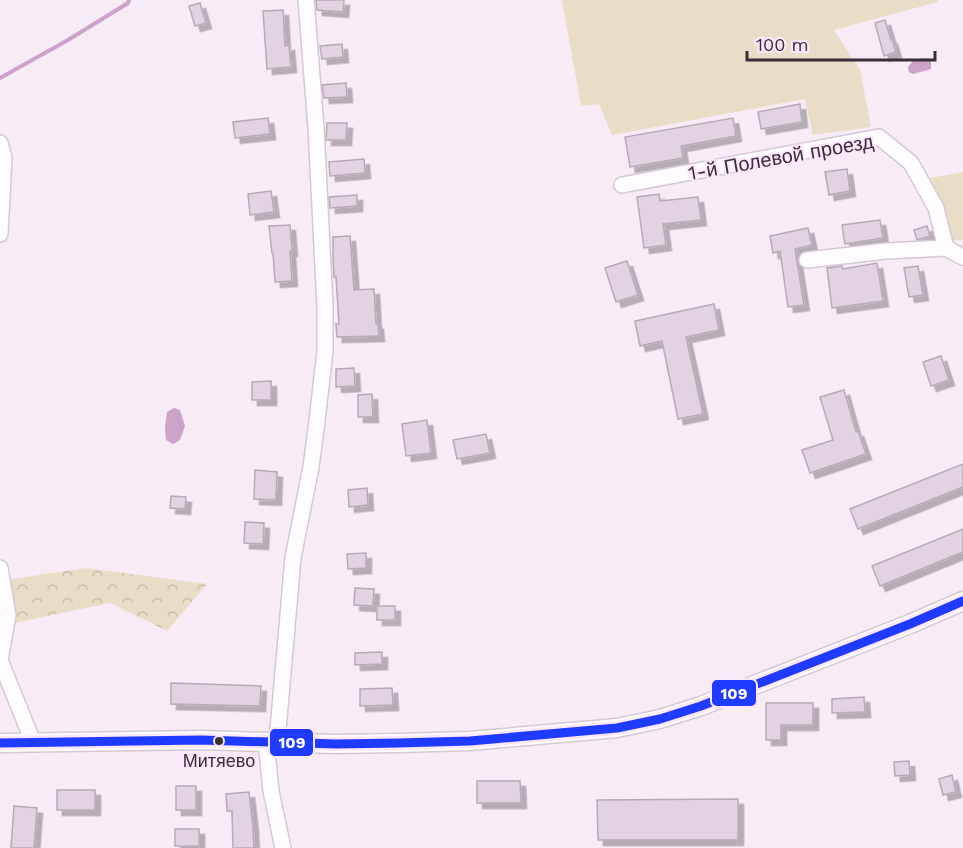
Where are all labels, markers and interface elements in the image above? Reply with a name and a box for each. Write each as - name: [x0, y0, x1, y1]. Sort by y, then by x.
- scale bar: [747, 24, 934, 62]
- text: 100 m: [756, 34, 809, 55]
- street label: 1-й Полевой проезд: [687, 129, 876, 185]
- line badge: 109: [711, 679, 757, 707]
- text: 109: [720, 684, 748, 703]
- line badge: 109: [269, 728, 314, 757]
- text: 109: [278, 733, 306, 752]
- marker: Митяево: [213, 735, 225, 747]
- place label: Митяево: [183, 750, 255, 771]

